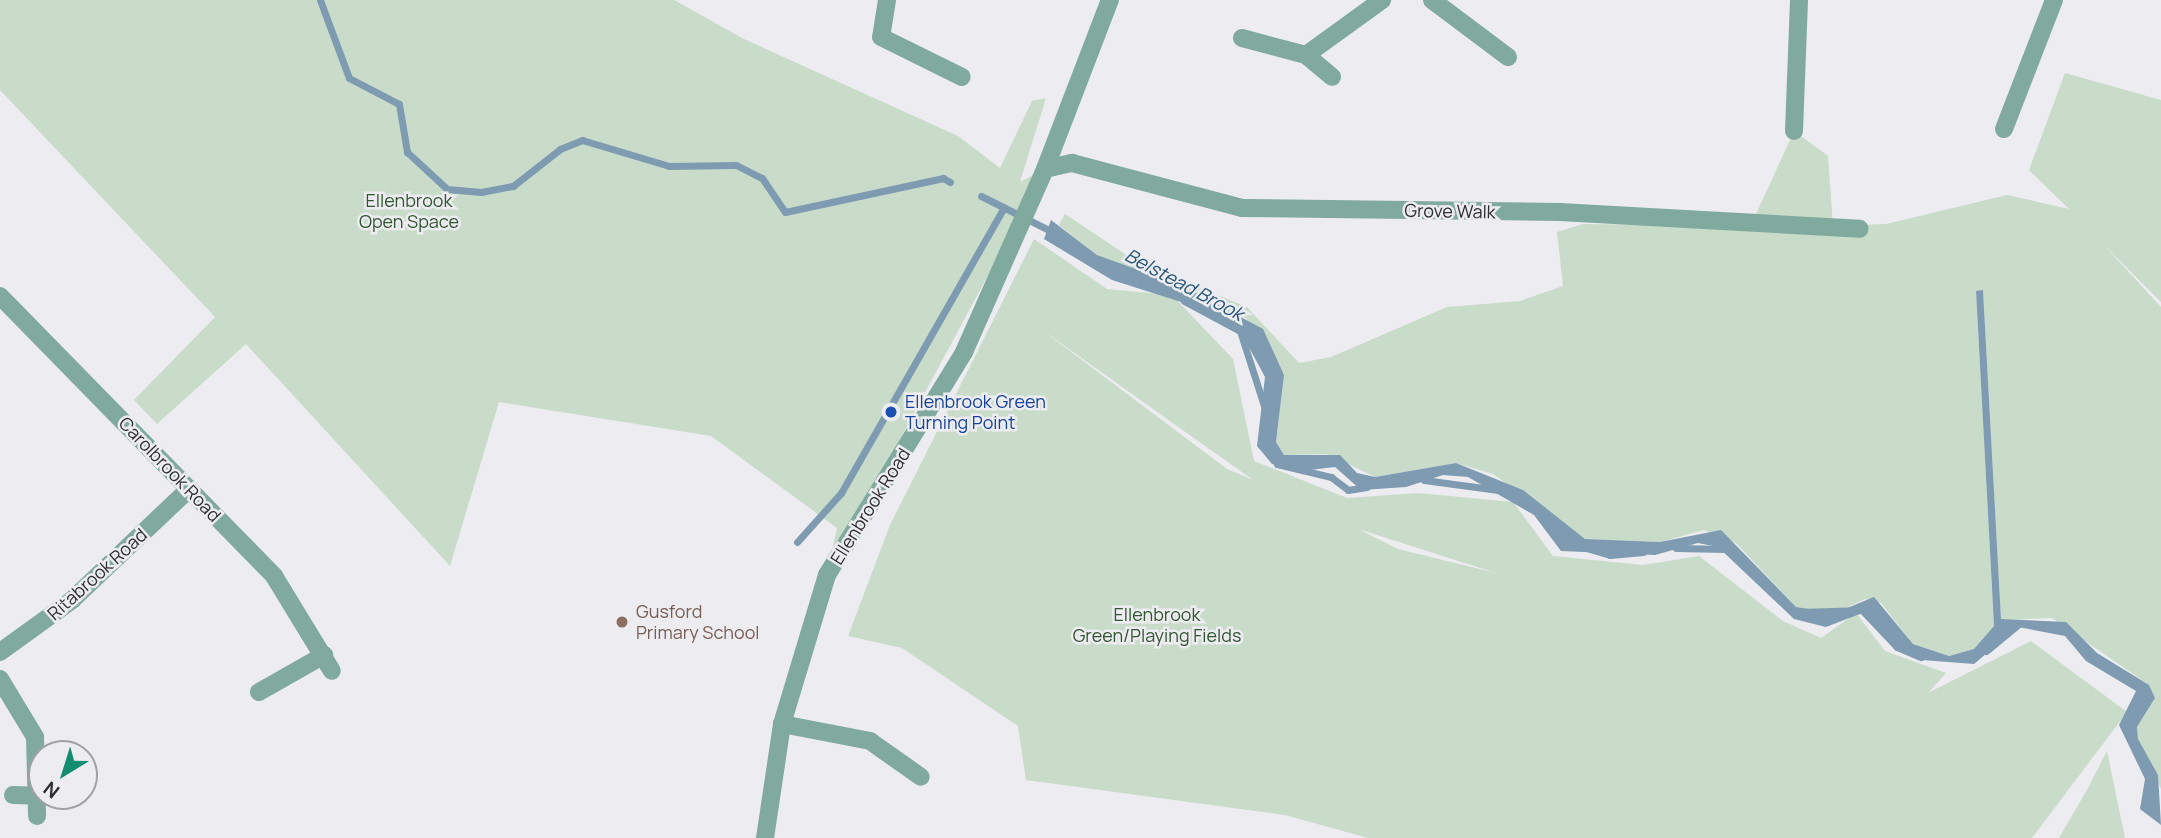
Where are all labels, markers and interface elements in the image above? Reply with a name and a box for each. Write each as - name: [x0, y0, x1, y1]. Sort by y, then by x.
- park label: Ellenbrook Open Space: [359, 190, 459, 232]
- street label: Grove Walk: [1404, 199, 1496, 223]
- water label: Belstead Brook: [1121, 244, 1247, 326]
- place label: Ellenbrook Green Turning Point: [905, 391, 1046, 434]
- marker: Ellenbrook Green Turning Point: [883, 404, 899, 420]
- street label: Carolbrook Road: [114, 412, 226, 526]
- street label: Ellenbrook Road: [826, 444, 914, 568]
- street label: Ritabrook Road: [43, 524, 151, 624]
- place label: Gusford Primary School: [636, 601, 760, 644]
- park label: Ellenbrook Green/Playing Fields: [1073, 604, 1241, 646]
- marker: Gusford Primary School: [614, 614, 630, 630]
- north arrow: [28, 740, 98, 810]
- text: N: [38, 776, 65, 804]

